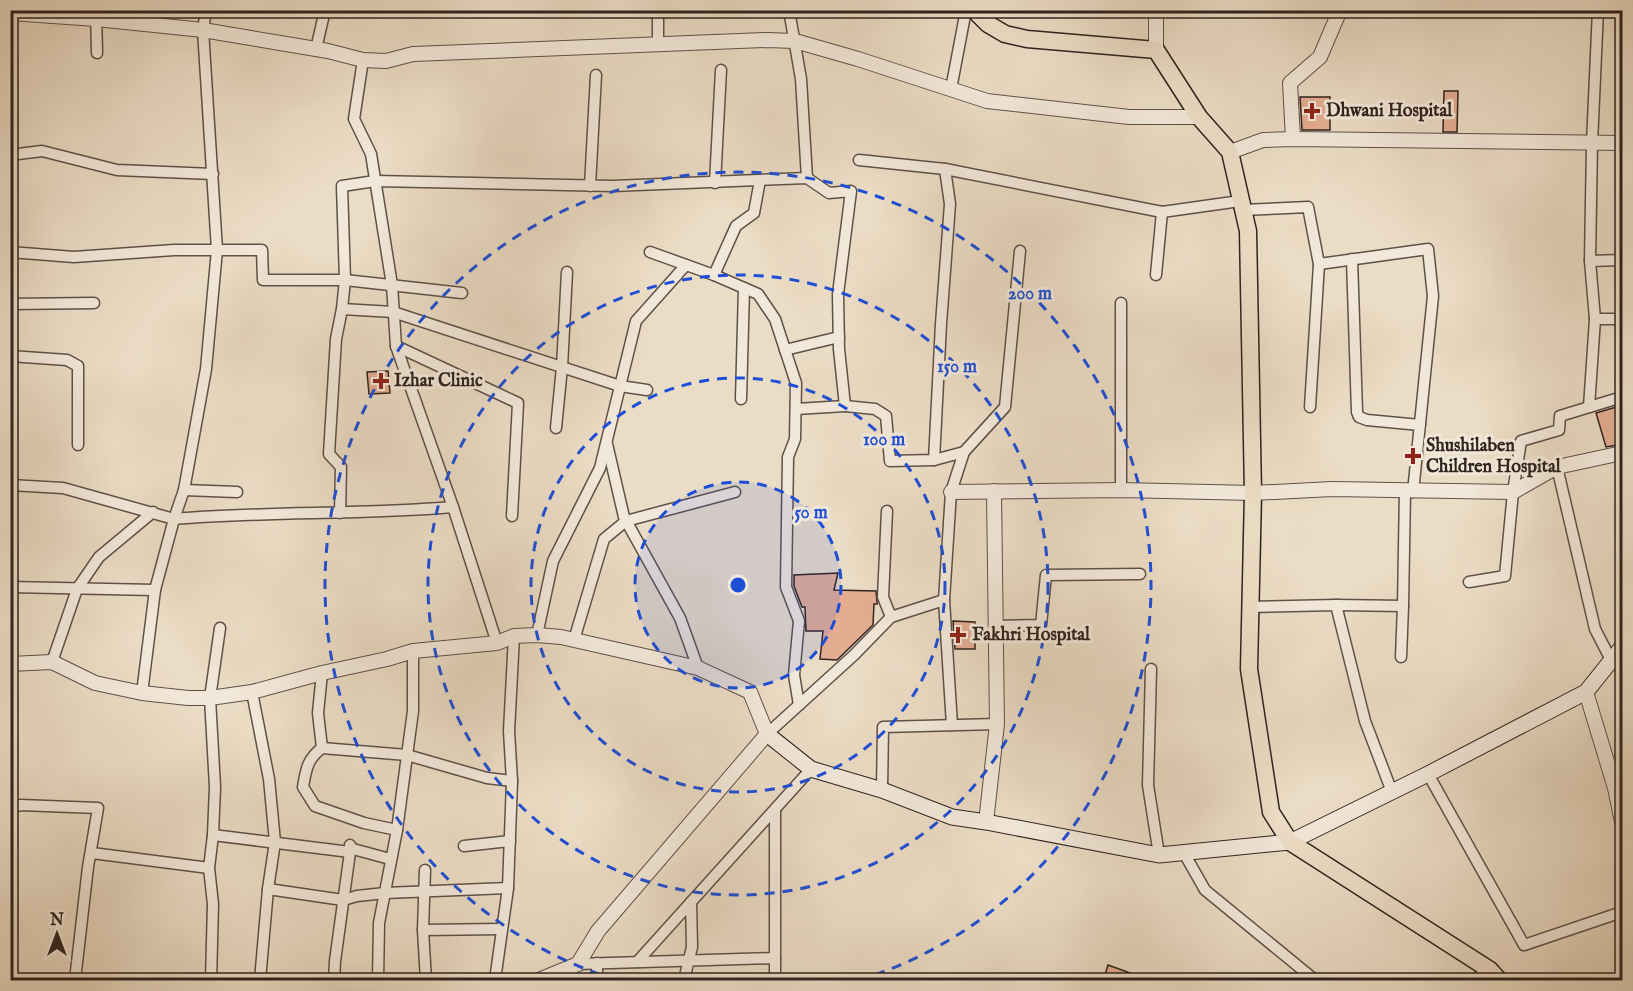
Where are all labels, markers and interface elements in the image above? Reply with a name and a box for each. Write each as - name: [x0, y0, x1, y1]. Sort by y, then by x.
- place label: Dhwani Hospital: [1326, 100, 1453, 123]
- marker: Dhwani Hospital: [1303, 102, 1321, 120]
- text: 200 m: [1008, 283, 1052, 306]
- text: 150 m: [937, 356, 977, 379]
- place label: Izhar Clinic: [394, 370, 483, 393]
- marker: Izhar Clinic: [372, 372, 390, 390]
- text: 100 m: [863, 429, 905, 452]
- place label: Shushilaben Children Hospital: [1426, 435, 1562, 479]
- marker: Shushilaben Children Hospital: [1404, 447, 1422, 465]
- text: 50 m: [794, 502, 828, 525]
- centre of rings: [728, 575, 748, 595]
- place label: Fakhri Hospital: [972, 624, 1091, 647]
- marker: Fakhri Hospital: [949, 626, 967, 644]
- north arrow: [27, 904, 87, 964]
- text: N: [49, 911, 64, 931]

